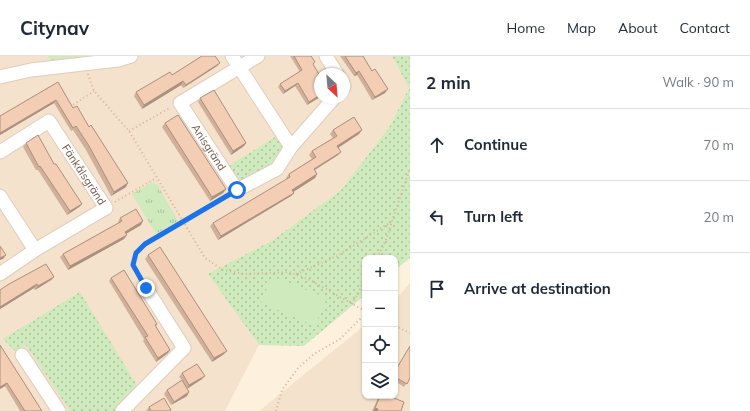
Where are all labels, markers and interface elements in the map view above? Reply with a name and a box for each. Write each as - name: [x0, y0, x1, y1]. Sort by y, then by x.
- text: Citynav: [20, 16, 89, 40]
- text: Home: [506, 19, 545, 37]
- text: Map: [567, 19, 596, 37]
- text: About: [618, 19, 658, 37]
- text: Contact: [680, 19, 730, 37]
- north arrow: [314, 68, 350, 104]
- text: 2 min: [426, 72, 471, 93]
- text: Walk · 90 m: [663, 74, 734, 90]
- street label: Anisgränd: [189, 121, 229, 173]
- icon: ahead: [426, 134, 448, 156]
- text: Continue: [464, 135, 527, 154]
- text: 70 m: [704, 137, 734, 153]
- street label: Fänkålsgränd: [59, 141, 109, 208]
- route start: [228, 181, 246, 199]
- icon: left: [426, 206, 448, 228]
- text: Turn left: [464, 207, 523, 226]
- text: 20 m: [704, 209, 734, 225]
- map controls: [362, 255, 398, 399]
- button: +: [362, 255, 398, 291]
- icon: arrive: [426, 278, 448, 300]
- route end: [137, 279, 155, 297]
- text: Arrive at destination: [464, 279, 611, 298]
- button: −: [362, 291, 398, 327]
- button: locate: [362, 327, 398, 363]
- button: layers: [362, 363, 398, 399]

